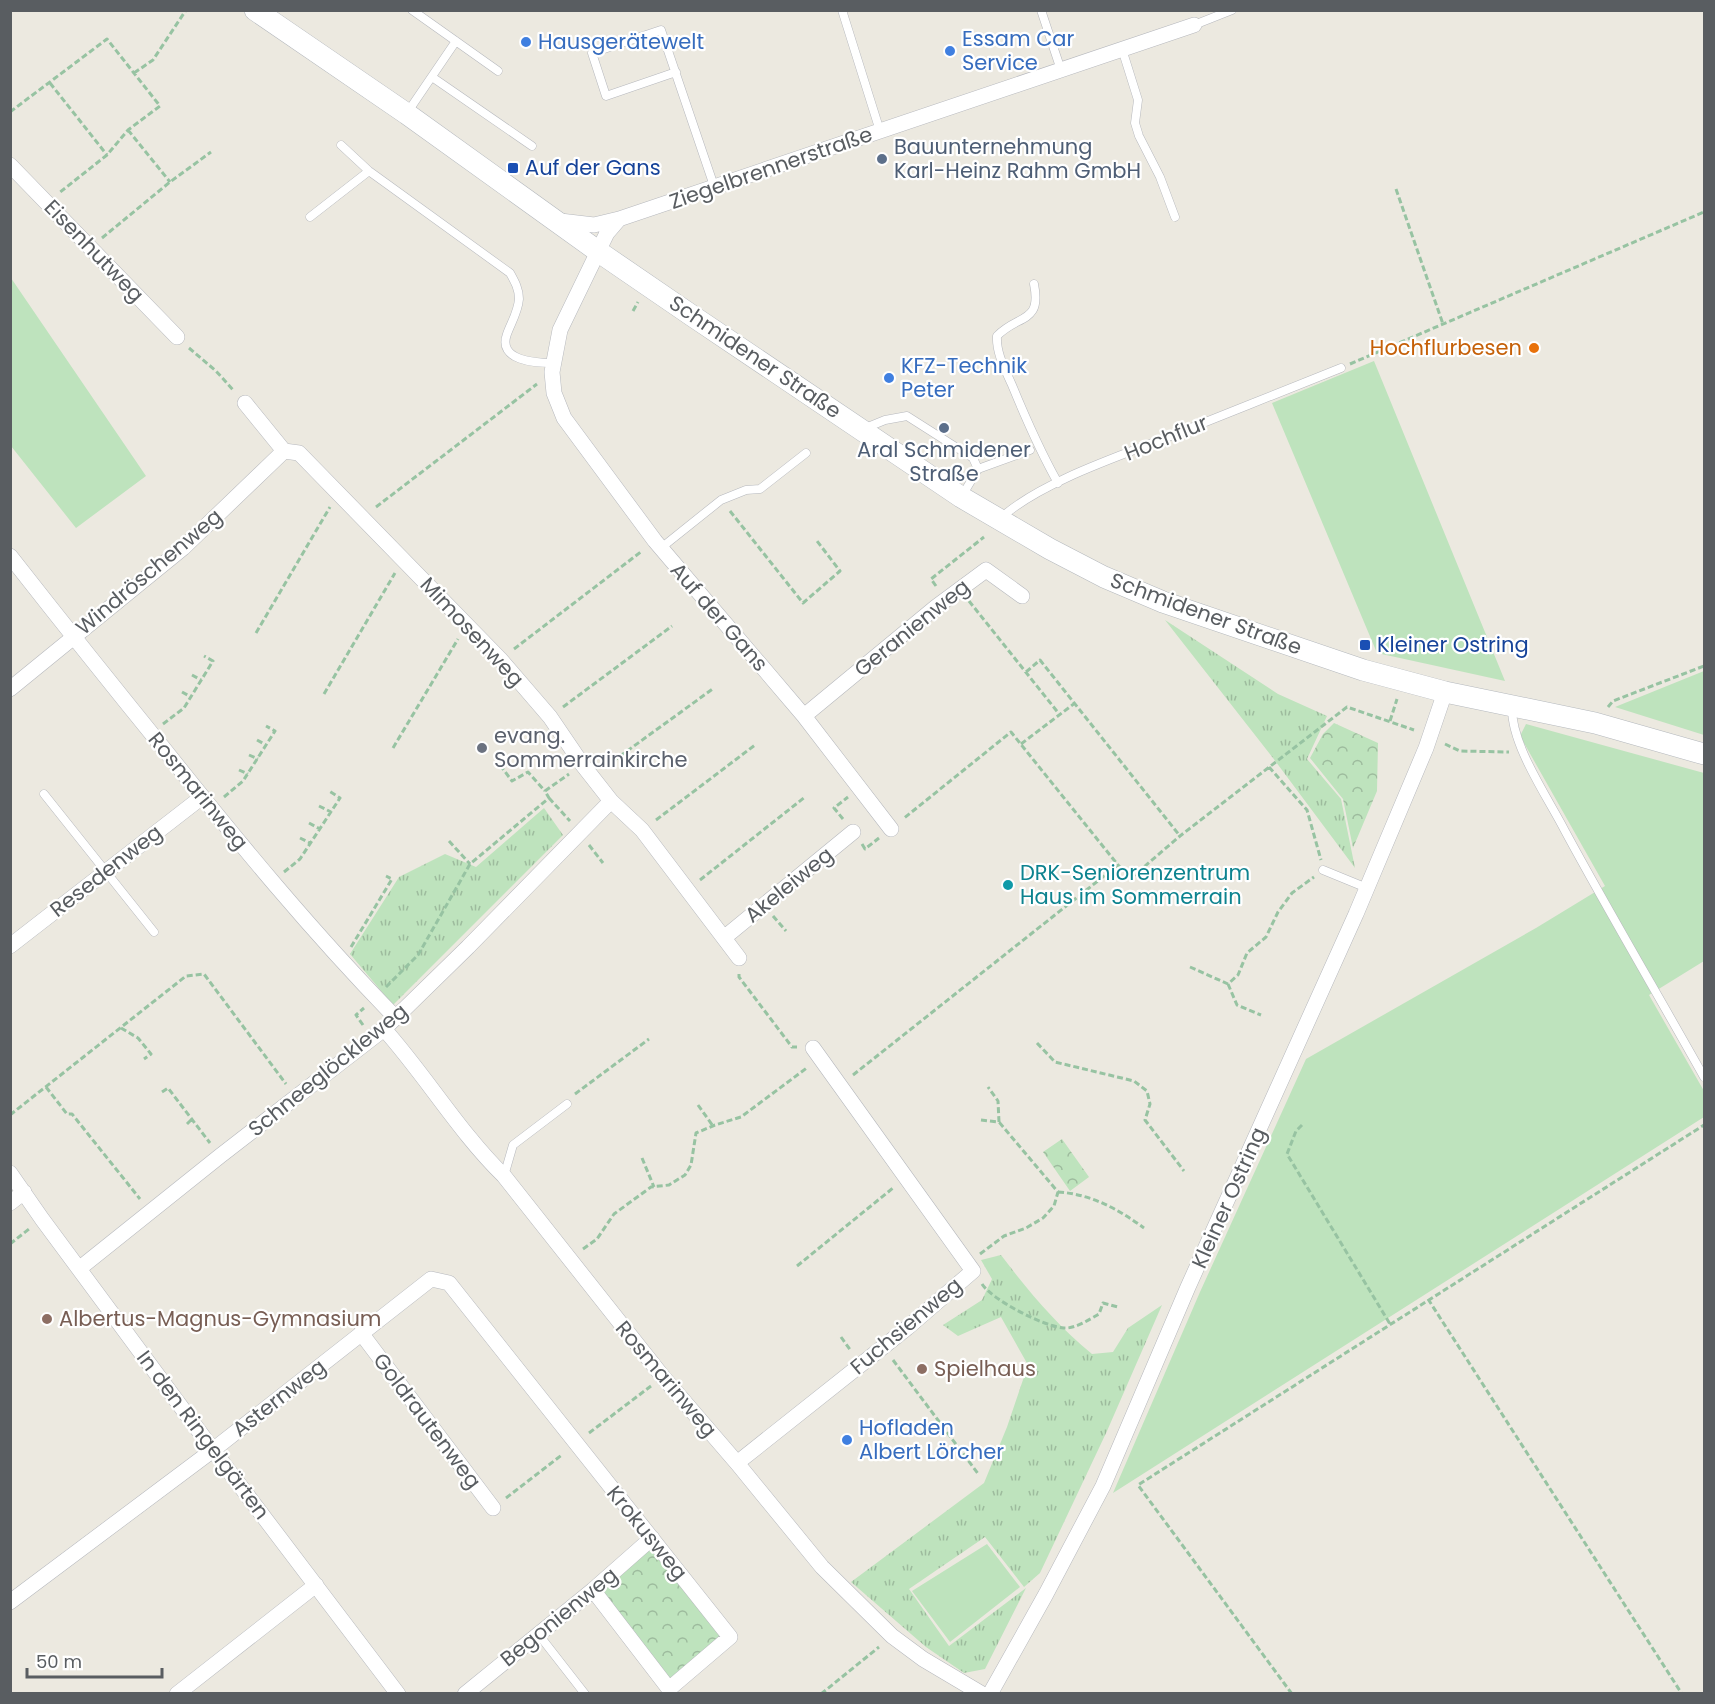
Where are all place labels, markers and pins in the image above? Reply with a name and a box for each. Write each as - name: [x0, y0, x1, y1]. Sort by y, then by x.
- place label: Essam Car Service: [962, 24, 1075, 77]
- place label: Hausgerätewelt: [538, 27, 704, 56]
- marker: Hausgerätewelt: [519, 35, 533, 49]
- marker: Essam Car Service: [943, 44, 957, 58]
- place label: Bauunternehmung Karl-Heinz Rahm GmbH: [894, 132, 1141, 185]
- marker: Bauunternehmung Karl-Heinz Rahm GmbH: [875, 152, 889, 166]
- place label: Auf der Gans: [525, 153, 661, 182]
- marker: Auf der Gans: [506, 161, 520, 175]
- place label: Hochflurbesen: [1370, 333, 1522, 362]
- marker: Hochflurbesen: [1527, 341, 1541, 355]
- place label: KFZ-Technik Peter: [901, 351, 1027, 404]
- marker: KFZ-Technik Peter: [882, 371, 896, 385]
- marker: Aral Schmidener Straße: [937, 421, 951, 435]
- place label: Aral Schmidener Straße: [857, 435, 1031, 488]
- place label: Kleiner Ostring: [1377, 630, 1529, 659]
- marker: Kleiner Ostring: [1358, 638, 1372, 652]
- place label: evang. Sommerrainkirche: [494, 721, 688, 774]
- marker: evang. Sommerrainkirche: [475, 741, 489, 755]
- place label: DRK-Seniorenzentrum Haus im Sommerrain: [1020, 858, 1250, 911]
- marker: DRK-Seniorenzentrum Haus im Sommerrain: [1001, 878, 1015, 892]
- place label: Albertus-Magnus-Gymnasium: [59, 1304, 382, 1333]
- marker: Albertus-Magnus-Gymnasium: [40, 1312, 54, 1326]
- place label: Spielhaus: [934, 1354, 1036, 1383]
- marker: Spielhaus: [915, 1362, 929, 1376]
- place label: Hofladen Albert Lörcher: [859, 1413, 1004, 1466]
- marker: Hofladen Albert Lörcher: [840, 1433, 854, 1447]

